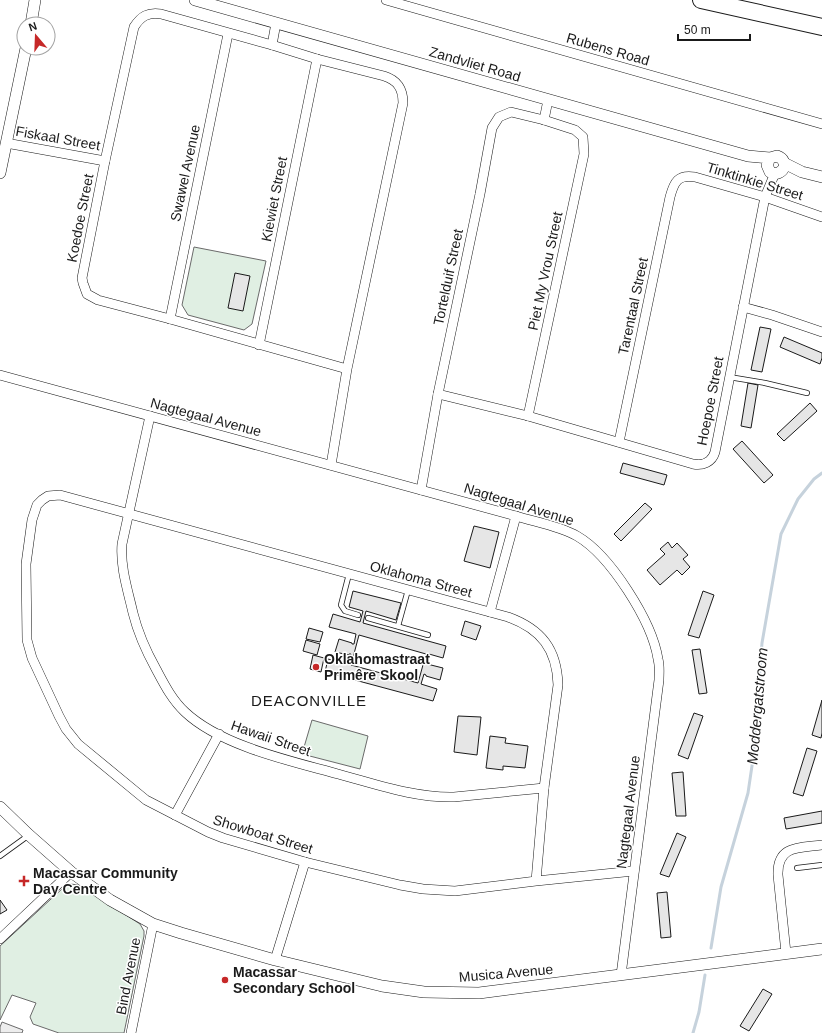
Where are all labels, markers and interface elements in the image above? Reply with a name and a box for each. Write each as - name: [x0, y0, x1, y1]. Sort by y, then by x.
- north arrow: [16, 16, 56, 56]
- scale bar: [678, 16, 750, 42]
- text: N: [27, 20, 39, 34]
- text: 50 m: [684, 23, 711, 37]
- street label: Rubens Road: [565, 30, 651, 68]
- street label: Zandvliet Road: [428, 43, 522, 85]
- street label: Fiskaal Street: [14, 123, 102, 153]
- street label: Swawel Avenue: [167, 123, 203, 223]
- street label: Kiewiet Street: [258, 155, 290, 243]
- street label: Tinktinkie Street: [705, 159, 805, 203]
- street label: Koedoe Street: [64, 172, 96, 263]
- street label: Piet My Vrou Street: [525, 210, 565, 332]
- street label: Tortelduif Street: [430, 227, 466, 327]
- street label: Tarentaal Street: [615, 256, 651, 356]
- street label: Hoepoe Street: [694, 355, 726, 447]
- street label: Nagtegaal Avenue: [149, 394, 263, 440]
- street label: Nagtegaal Avenue: [462, 480, 576, 528]
- street label: Oklahoma Street: [368, 558, 474, 600]
- water label: Moddergatstroom: [743, 647, 771, 765]
- place label: Oklahomastraat Primêre Skool: [324, 651, 430, 683]
- marker: Oklahomastraat Primêre Skool: [311, 662, 321, 672]
- district label: DEACONVILLE: [251, 692, 367, 709]
- street label: Hawaii Street: [229, 717, 313, 759]
- street label: Nagtegaal Avenue: [613, 754, 643, 870]
- street label: Showboat Street: [211, 811, 315, 857]
- place label: Macassar Community Day Centre: [33, 865, 178, 897]
- marker: Macassar Community Day Centre: [18, 875, 30, 887]
- street label: Bind Avenue: [113, 936, 143, 1016]
- street label: Musica Avenue: [458, 961, 554, 985]
- place label: Macassar Secondary School: [233, 964, 355, 996]
- marker: Macassar Secondary School: [220, 975, 230, 985]

